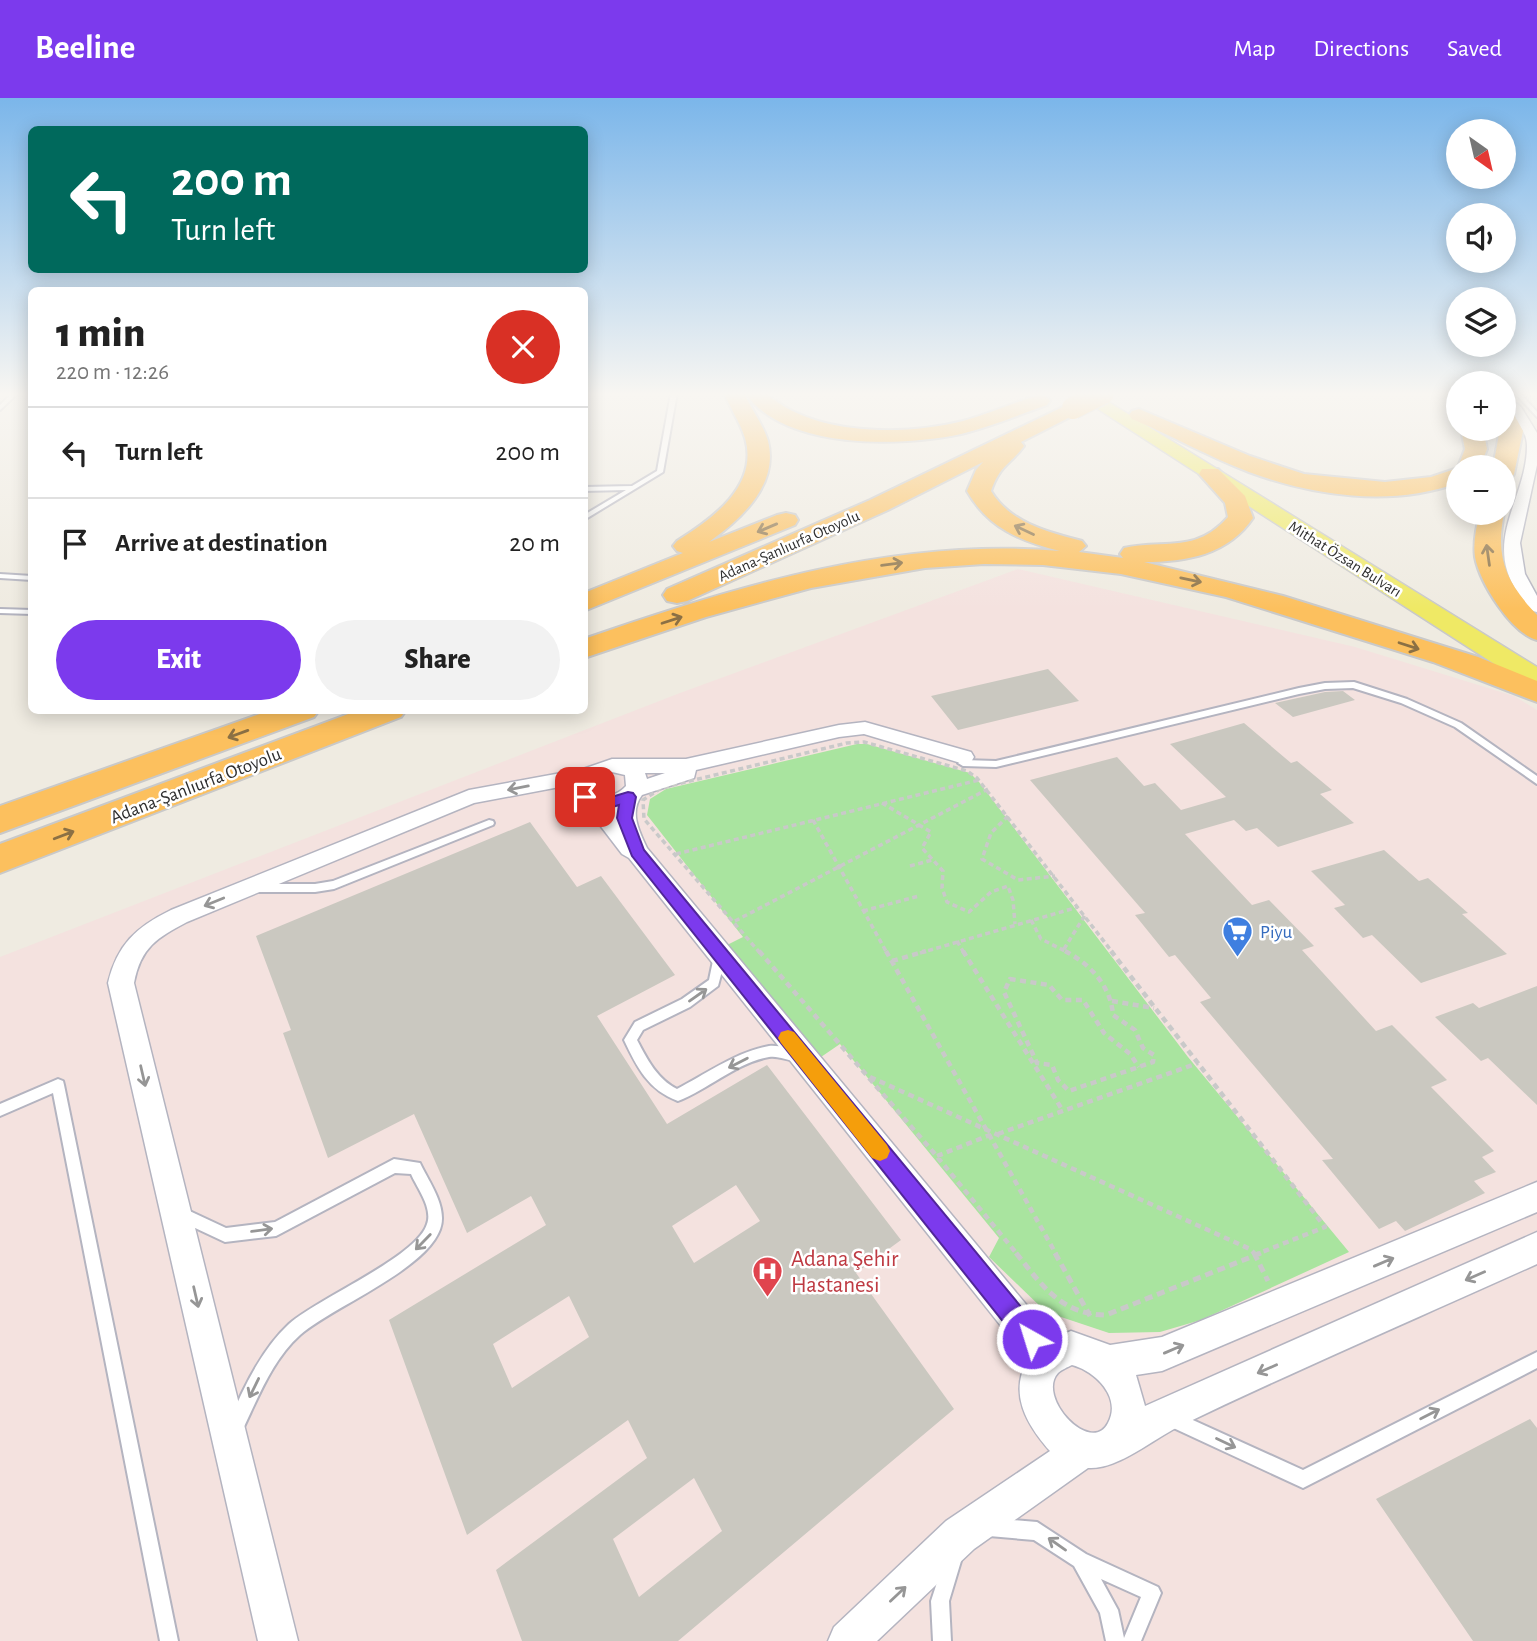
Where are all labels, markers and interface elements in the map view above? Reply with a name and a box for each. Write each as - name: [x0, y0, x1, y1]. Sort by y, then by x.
- text: Beeline: [35, 32, 135, 65]
- text: Map: [1233, 37, 1275, 61]
- text: Directions: [1313, 37, 1409, 61]
- text: Saved: [1447, 37, 1502, 61]
- north arrow: [1446, 119, 1516, 189]
- map controls: [1446, 119, 1516, 525]
- icon: left: [56, 154, 147, 245]
- text: 200 m: [171, 156, 292, 205]
- button: sound: [1446, 203, 1516, 273]
- text: Turn left: [171, 214, 275, 246]
- button: layers: [1446, 287, 1516, 357]
- button: close: [486, 310, 560, 384]
- text: 1 min: [56, 312, 145, 354]
- text: 220 m · 12:26: [56, 361, 169, 384]
- button: +: [1446, 371, 1516, 441]
- icon: left: [56, 434, 94, 472]
- text: Turn left: [115, 439, 203, 465]
- text: 200 m: [496, 439, 560, 465]
- button: −: [1446, 455, 1516, 525]
- street label: Adana-Şanlıurfa Otoyolu: [716, 508, 862, 585]
- street label: Mithat Özsan Bulvarı: [1286, 516, 1405, 600]
- one-way arrow: [757, 522, 779, 535]
- one-way arrow: [1014, 523, 1035, 536]
- icon: arrive: [56, 525, 94, 563]
- text: Arrive at destination: [115, 530, 328, 556]
- text: 20 m: [509, 530, 560, 556]
- one-way arrow: [1482, 544, 1495, 567]
- one-way arrow: [881, 557, 903, 570]
- one-way arrow: [1179, 574, 1202, 587]
- one-way arrow: [661, 613, 683, 625]
- button: Exit: [56, 620, 301, 700]
- button: Share: [315, 620, 560, 700]
- one-way arrow: [1398, 640, 1420, 653]
- one-way arrow: [228, 729, 250, 741]
- street label: Adana-Şanlıurfa Otoyolu: [108, 745, 284, 827]
- pin: [555, 767, 615, 827]
- icon: arrive: [566, 778, 604, 816]
- one-way arrow: [507, 782, 530, 795]
- one-way arrow: [52, 828, 74, 840]
- one-way arrow: [203, 896, 225, 909]
- supermarket icon: Piyu: [1220, 915, 1254, 959]
- place label: Piyu: [1260, 923, 1293, 942]
- one-way arrow: [688, 988, 707, 1002]
- one-way arrow: [728, 1056, 749, 1070]
- one-way arrow: [137, 1064, 150, 1087]
- one-way arrow: [250, 1224, 273, 1237]
- one-way arrow: [414, 1233, 431, 1250]
- place label: Adana Şehir Hastanesi: [791, 1248, 899, 1297]
- hospital icon: Adana Şehir Hastanesi: [751, 1255, 785, 1299]
- one-way arrow: [1372, 1255, 1394, 1268]
- one-way arrow: [1465, 1270, 1486, 1283]
- one-way arrow: [190, 1285, 203, 1308]
- position arrow: [995, 1302, 1069, 1376]
- one-way arrow: [1162, 1342, 1184, 1355]
- one-way arrow: [1257, 1363, 1278, 1376]
- one-way arrow: [247, 1377, 260, 1398]
- one-way arrow: [1419, 1407, 1440, 1421]
- one-way arrow: [1215, 1437, 1236, 1451]
- one-way arrow: [1048, 1537, 1067, 1551]
- one-way arrow: [889, 1586, 906, 1603]

